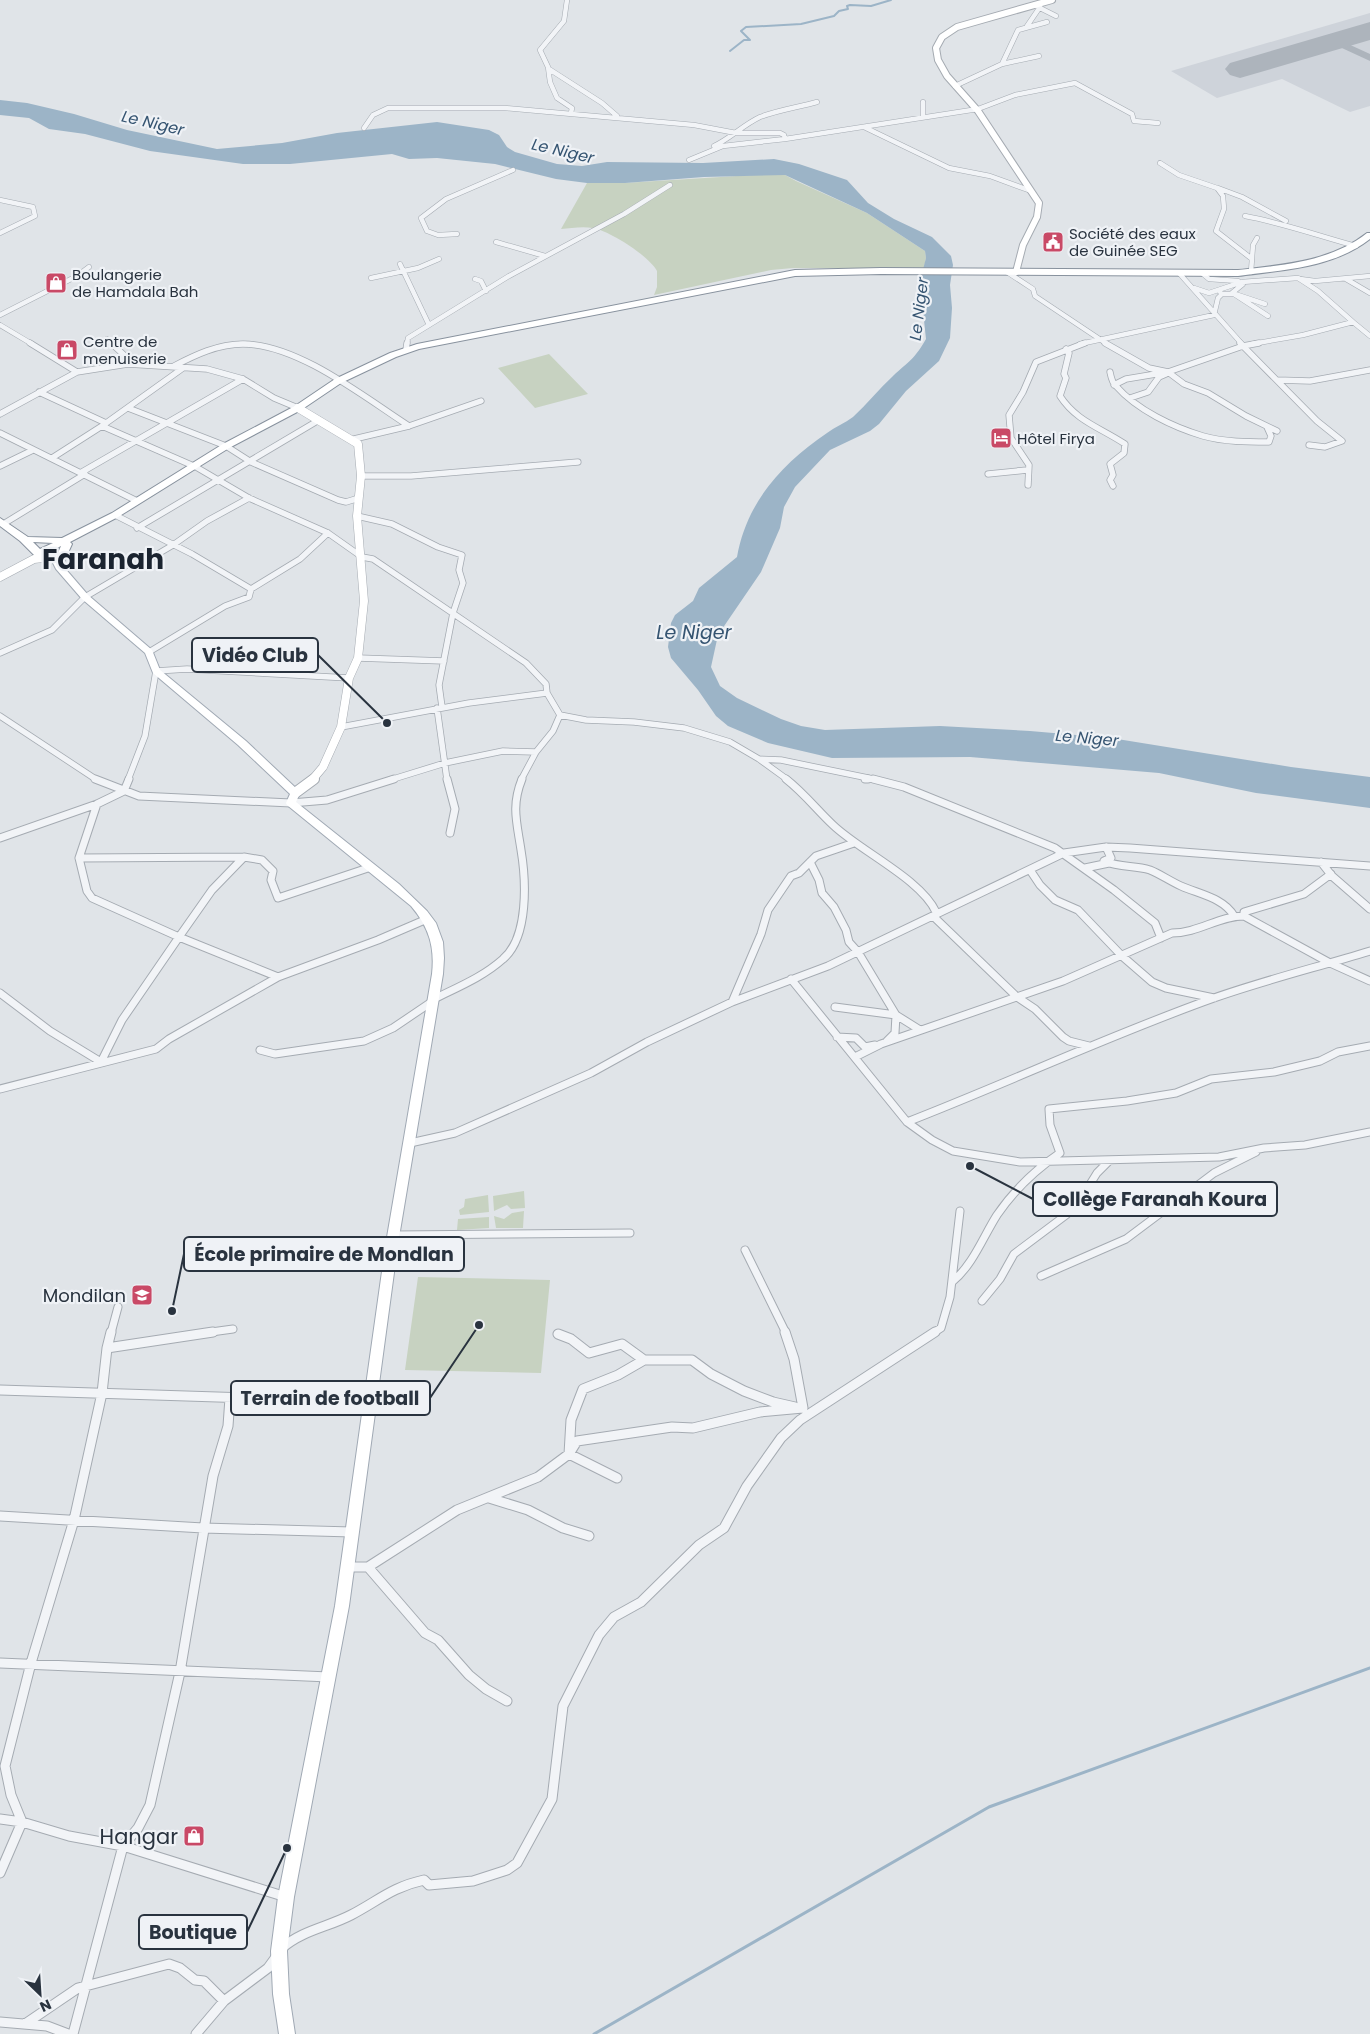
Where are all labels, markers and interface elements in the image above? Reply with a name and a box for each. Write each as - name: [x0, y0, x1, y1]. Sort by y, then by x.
- water label: Le Niger: [119, 105, 188, 142]
- water label: Le Niger: [529, 133, 598, 170]
- place label: Société des eaux de Guinée SEG: [1069, 223, 1196, 261]
- public building icon: Société des eaux de Guinée SEG: [1041, 230, 1065, 254]
- place label: Boulangerie de Hamdala Bah: [72, 264, 198, 302]
- shop icon: Boulangerie de Hamdala Bah: [44, 271, 68, 295]
- water label: Le Niger: [904, 275, 934, 342]
- place label: Centre de menuiserie: [83, 331, 166, 369]
- shop icon: Centre de menuiserie: [55, 338, 79, 362]
- hotel icon: Hôtel Firya: [989, 426, 1013, 450]
- place label: Hôtel Firya: [1017, 428, 1095, 449]
- district label: Faranah: [42, 540, 164, 579]
- water label: Le Niger: [656, 619, 733, 646]
- callout: Vidéo Club: [192, 638, 318, 672]
- text: Vidéo Club: [202, 642, 308, 669]
- water label: Le Niger: [1054, 724, 1121, 752]
- callout: Collège Faranah Koura: [1033, 1182, 1277, 1216]
- text: Collège Faranah Koura: [1043, 1186, 1267, 1213]
- callout: École primaire de Mondlan: [184, 1237, 464, 1271]
- text: École primaire de Mondlan: [194, 1241, 454, 1268]
- place label: Mondilan: [43, 1283, 126, 1308]
- school or university icon: Mondilan: [130, 1283, 154, 1307]
- callout: Terrain de football: [231, 1381, 430, 1415]
- text: Terrain de football: [241, 1385, 419, 1412]
- place label: Hangar: [100, 1822, 178, 1851]
- shop icon: Hangar: [182, 1824, 206, 1848]
- callout: Boutique: [139, 1915, 247, 1949]
- text: Boutique: [149, 1919, 237, 1946]
- north arrow: [15, 1969, 65, 2019]
- text: N: [36, 1994, 54, 2017]

